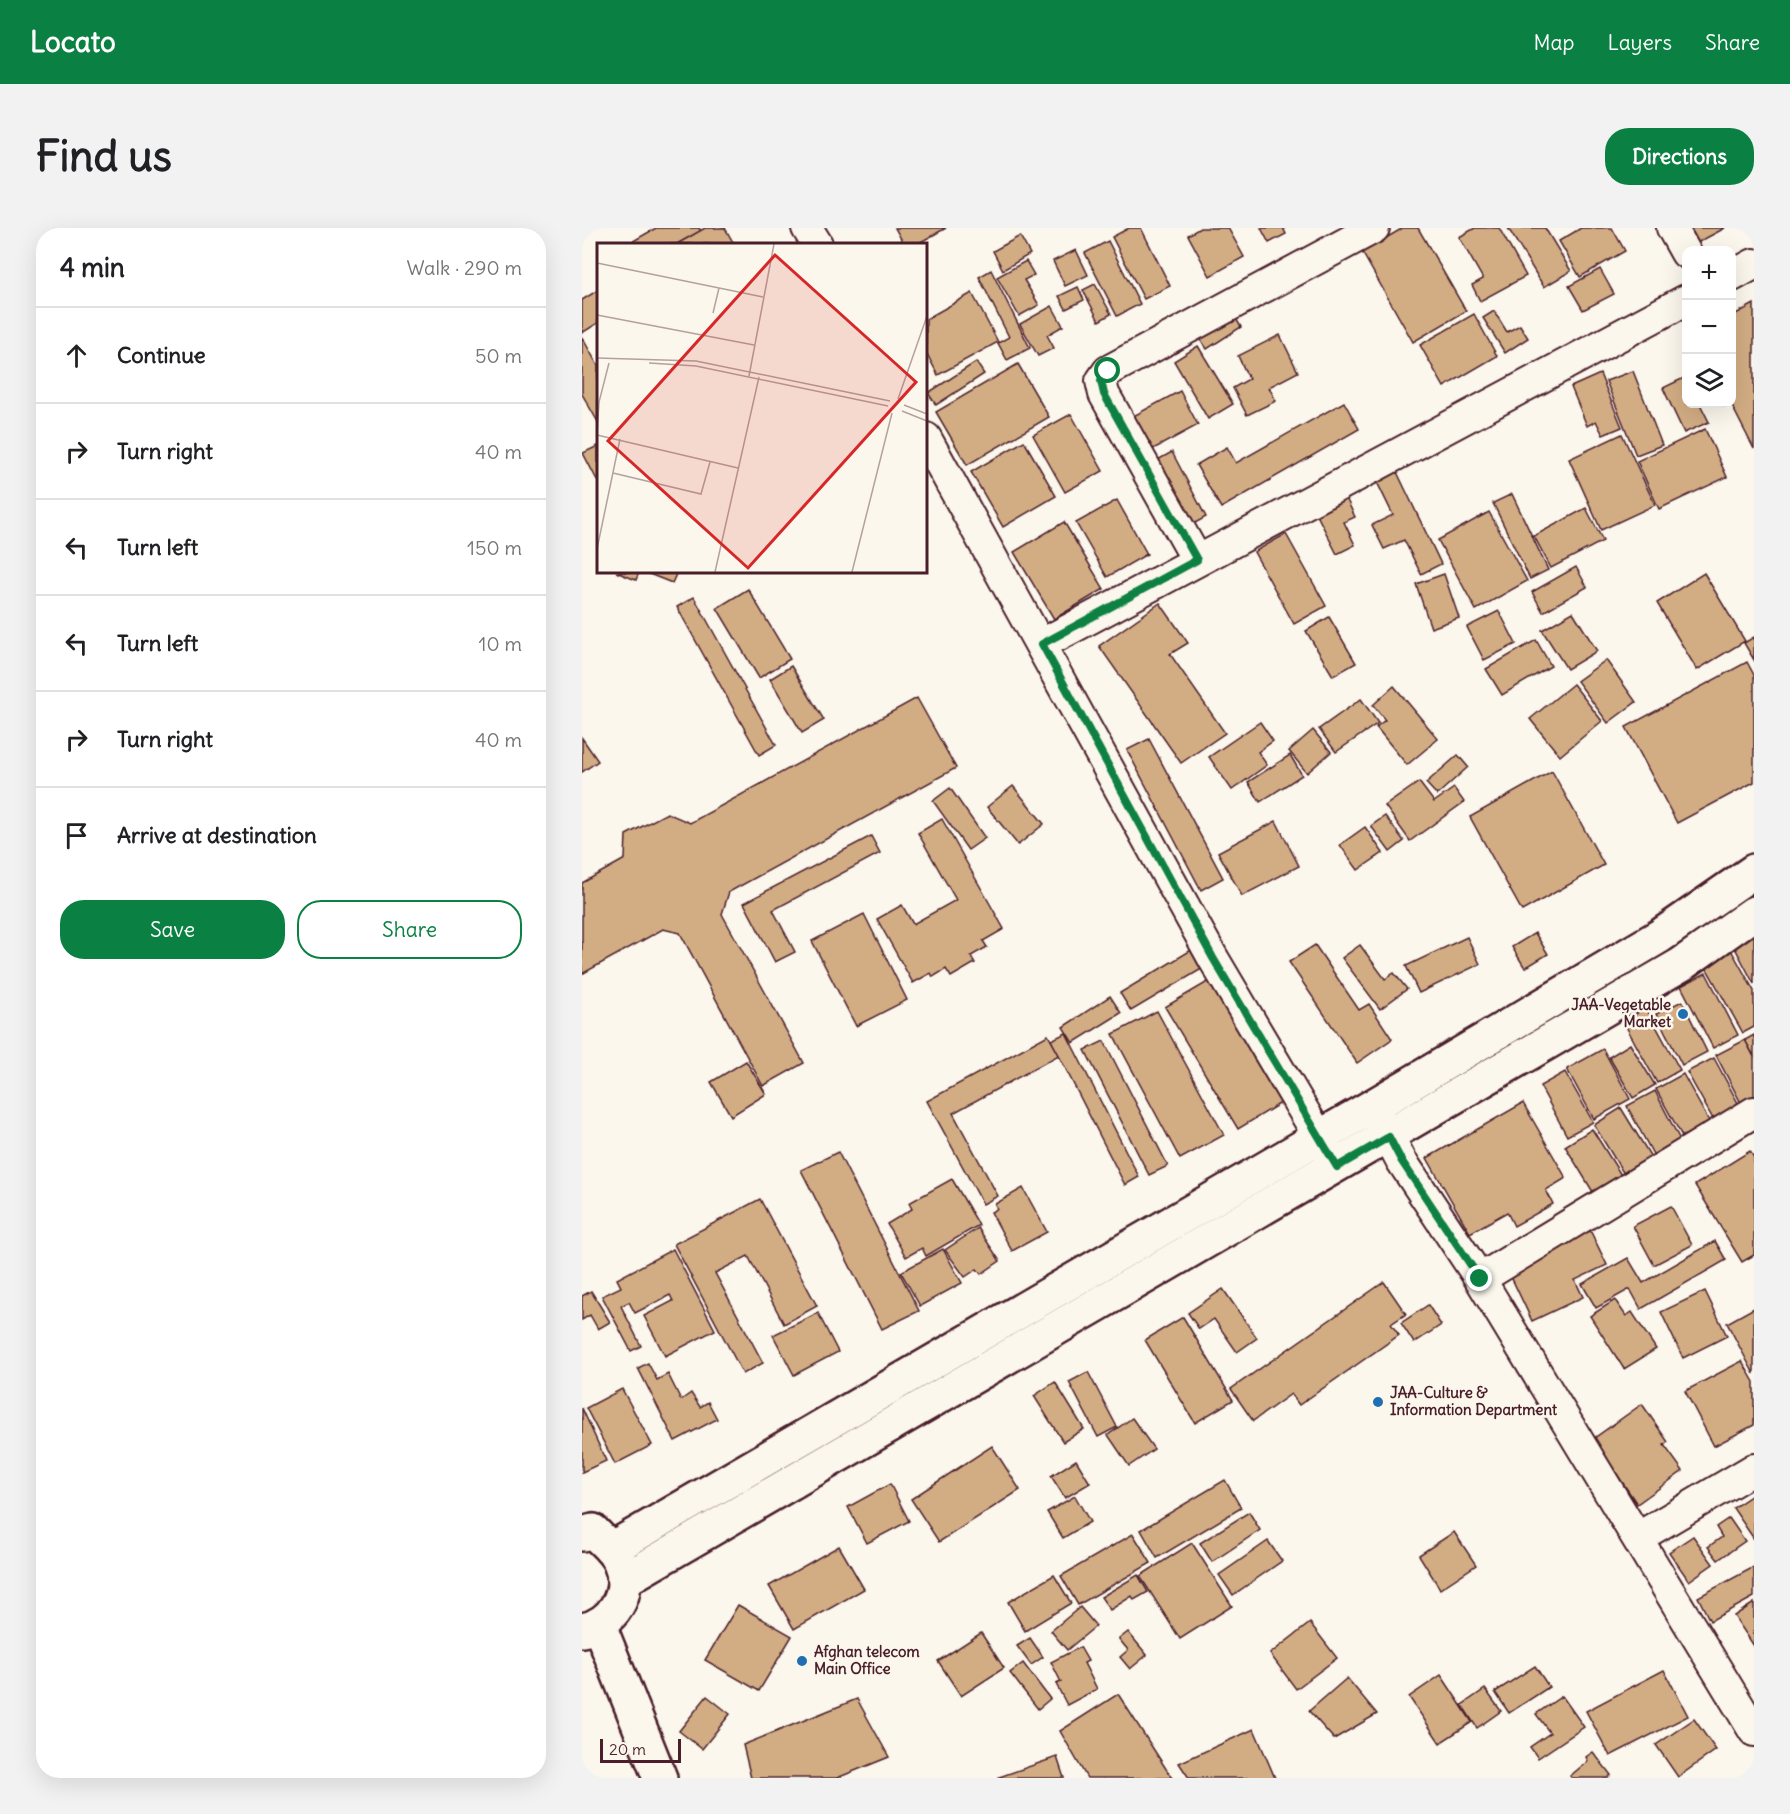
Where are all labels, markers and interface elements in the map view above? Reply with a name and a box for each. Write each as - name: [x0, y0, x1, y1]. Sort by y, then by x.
- text: Locato: [30, 24, 116, 60]
- text: Map: [1534, 29, 1574, 56]
- text: Layers: [1607, 29, 1672, 56]
- text: Share: [1705, 29, 1760, 56]
- button: Directions: [1605, 128, 1754, 185]
- text: Find us: [36, 130, 172, 182]
- inset map: [597, 243, 927, 573]
- map controls: [1682, 246, 1736, 408]
- button: +: [1682, 246, 1736, 300]
- text: 4 min: [60, 251, 125, 284]
- text: Walk · 290 m: [407, 255, 522, 280]
- button: −: [1682, 300, 1736, 354]
- icon: ahead: [60, 339, 93, 372]
- text: Continue: [117, 341, 206, 369]
- text: 50 m: [475, 343, 522, 368]
- button: layers: [1682, 354, 1736, 408]
- route start: [1094, 357, 1120, 383]
- icon: right: [60, 435, 93, 468]
- text: Turn right: [117, 437, 213, 465]
- text: 40 m: [475, 439, 522, 464]
- icon: left: [60, 531, 93, 564]
- text: Turn left: [117, 533, 198, 561]
- text: 150 m: [467, 535, 522, 560]
- icon: left: [60, 627, 93, 660]
- text: Turn left: [117, 629, 198, 657]
- text: 10 m: [479, 631, 522, 656]
- icon: right: [60, 723, 93, 756]
- text: Turn right: [117, 725, 213, 753]
- text: 40 m: [475, 727, 522, 752]
- icon: arrive: [60, 819, 93, 852]
- text: Arrive at destination: [117, 821, 317, 849]
- button: Save: [60, 900, 285, 959]
- button: Share: [297, 900, 522, 959]
- place label: JAA-Vegetable Market: [1571, 995, 1672, 1031]
- marker: JAA-Vegetable Market: [1676, 1007, 1690, 1021]
- route end: [1466, 1265, 1492, 1291]
- place label: JAA-Culture & Information Department: [1390, 1383, 1558, 1420]
- marker: JAA-Culture & Information Department: [1371, 1395, 1385, 1409]
- place label: Afghan telecom Main Office: [814, 1642, 920, 1678]
- marker: Afghan telecom Main Office: [795, 1654, 809, 1668]
- scale bar: [600, 1736, 681, 1764]
- text: 20 m: [609, 1739, 646, 1759]

